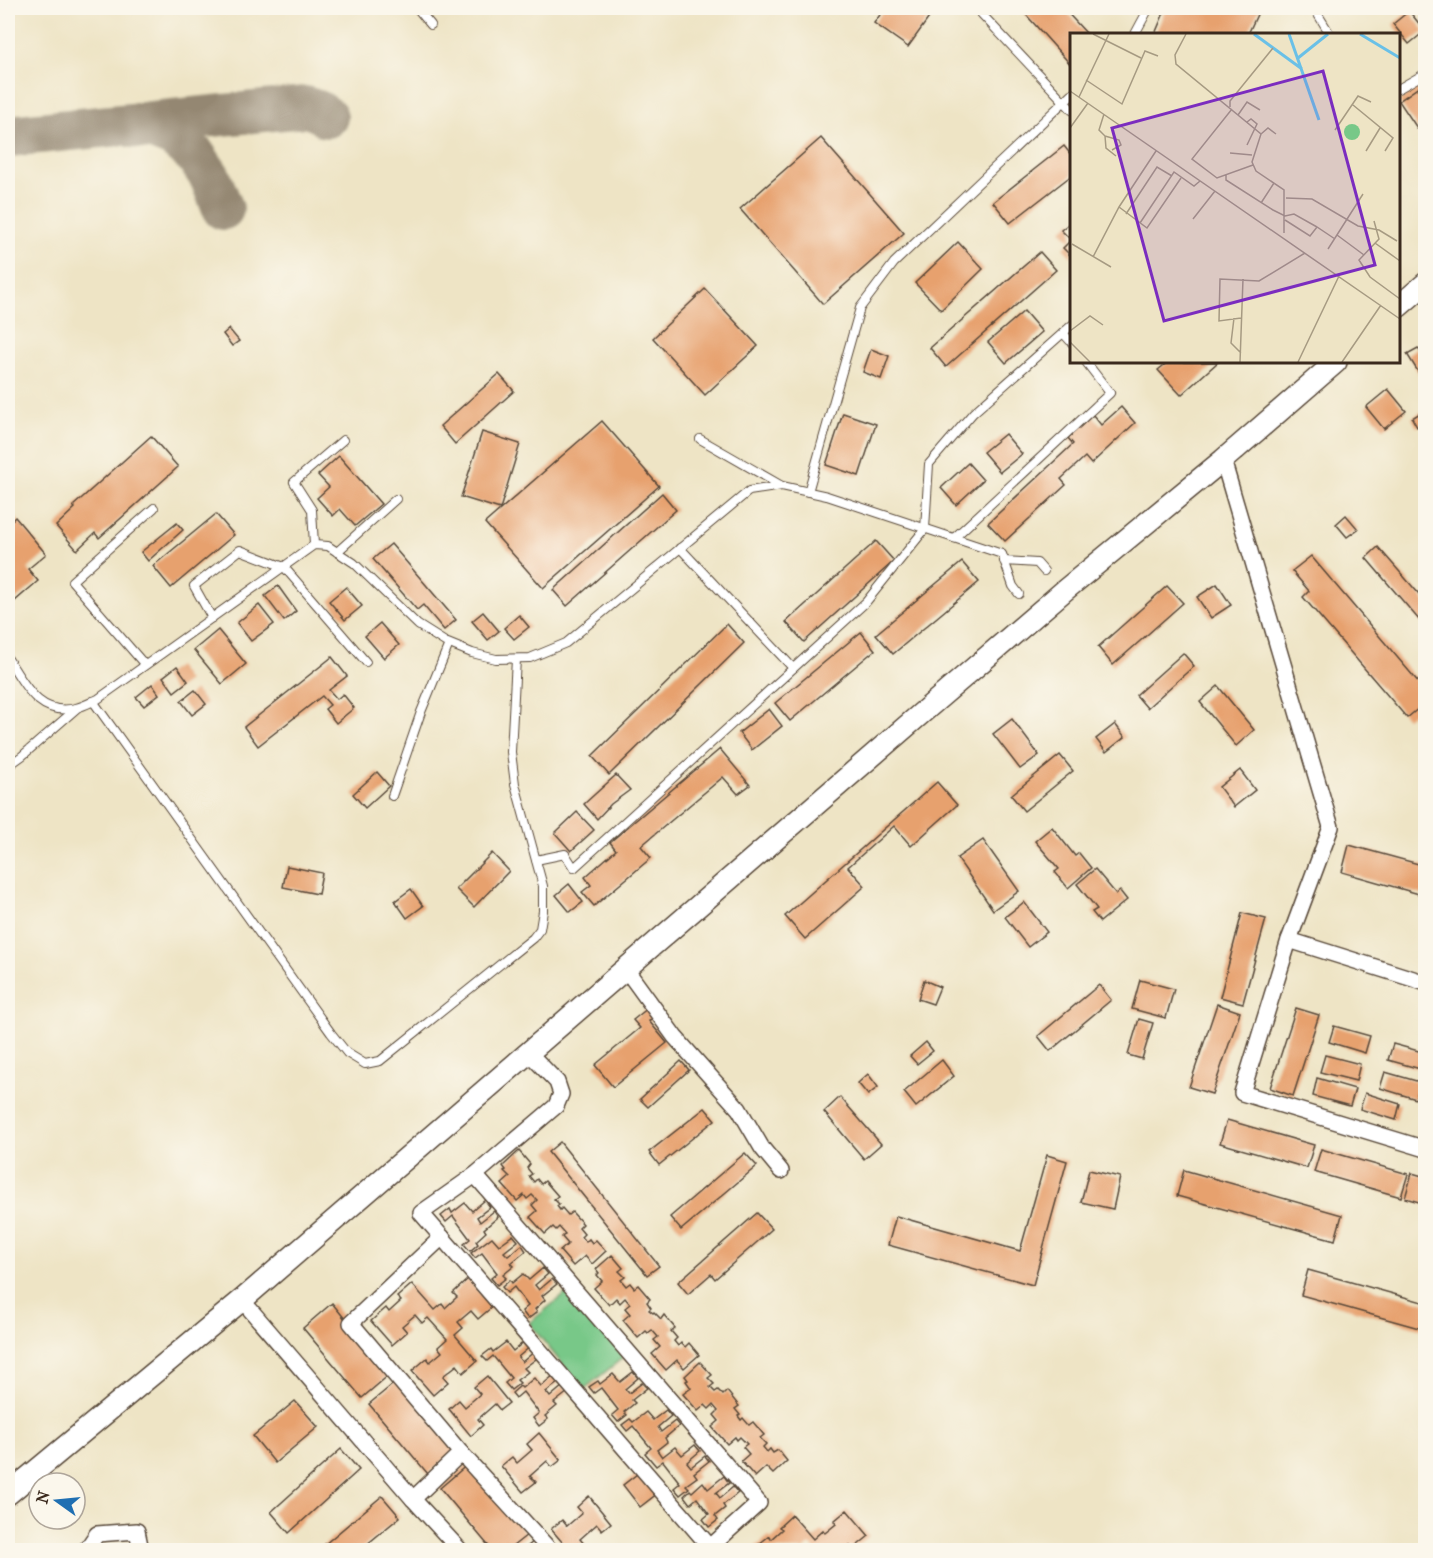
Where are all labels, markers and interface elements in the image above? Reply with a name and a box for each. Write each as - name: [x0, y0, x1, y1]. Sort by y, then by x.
- inset map: [1070, 33, 1400, 363]
- north arrow: [27, 1471, 87, 1531]
- text: N: [32, 1488, 54, 1506]

